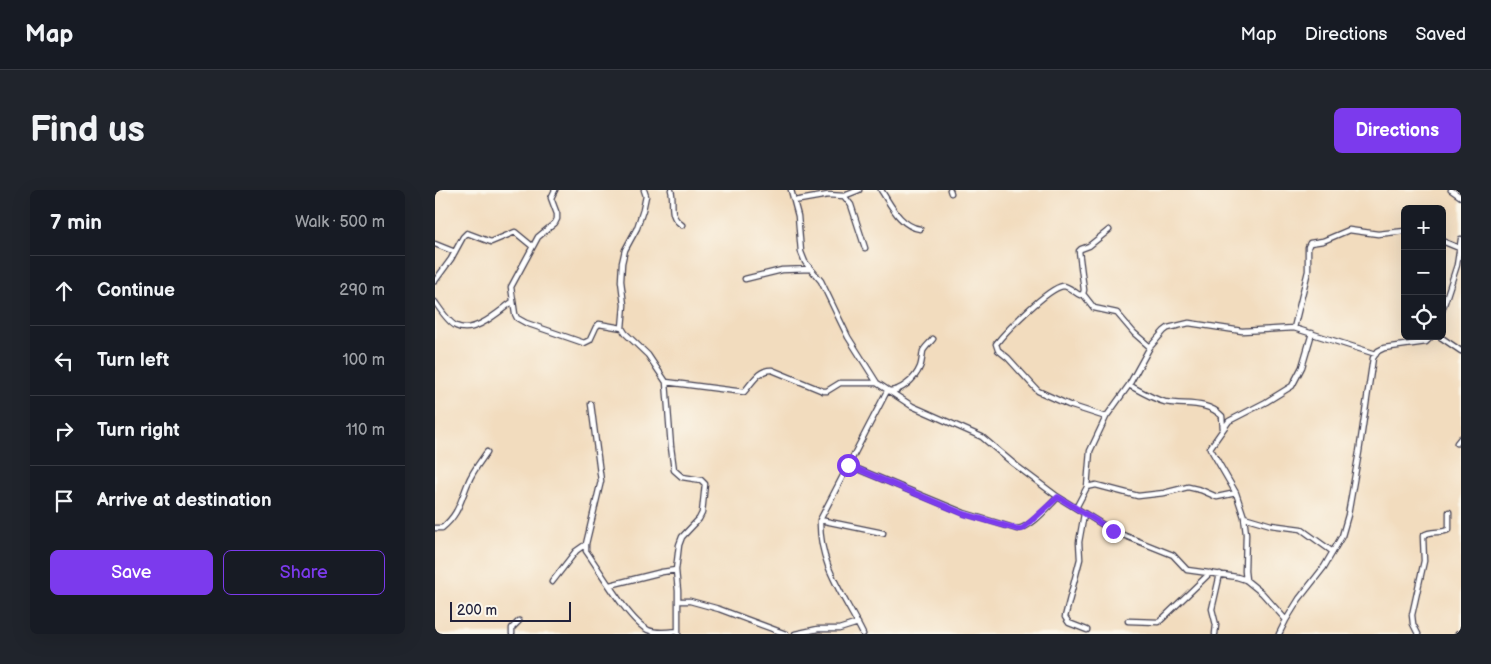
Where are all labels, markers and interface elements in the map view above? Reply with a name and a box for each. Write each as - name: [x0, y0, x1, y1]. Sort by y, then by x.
- text: Map: [25, 20, 73, 49]
- text: Map: [1241, 24, 1277, 45]
- text: Directions: [1305, 24, 1387, 45]
- text: Saved: [1415, 24, 1466, 45]
- button: Directions: [1334, 108, 1461, 153]
- text: Find us: [30, 109, 145, 152]
- map controls: [1401, 205, 1446, 340]
- button: +: [1401, 205, 1446, 250]
- text: 7 min: [50, 210, 102, 235]
- text: Walk · 500 m: [295, 213, 385, 232]
- button: −: [1401, 250, 1446, 295]
- icon: ahead: [50, 277, 78, 305]
- text: Continue: [97, 279, 175, 302]
- text: 290 m: [339, 281, 385, 300]
- button: locate: [1401, 295, 1446, 340]
- icon: left: [50, 347, 78, 375]
- text: Turn left: [97, 349, 169, 372]
- text: 100 m: [342, 351, 385, 370]
- icon: right: [50, 417, 78, 445]
- text: Turn right: [97, 419, 180, 442]
- text: 110 m: [346, 421, 385, 440]
- route start: [837, 454, 860, 477]
- icon: arrive: [50, 487, 78, 515]
- text: Arrive at destination: [97, 489, 272, 512]
- route end: [1102, 520, 1125, 543]
- button: Save: [50, 550, 213, 595]
- button: Share: [223, 550, 385, 595]
- scale bar: [450, 599, 571, 622]
- text: 200 m: [457, 602, 497, 619]

